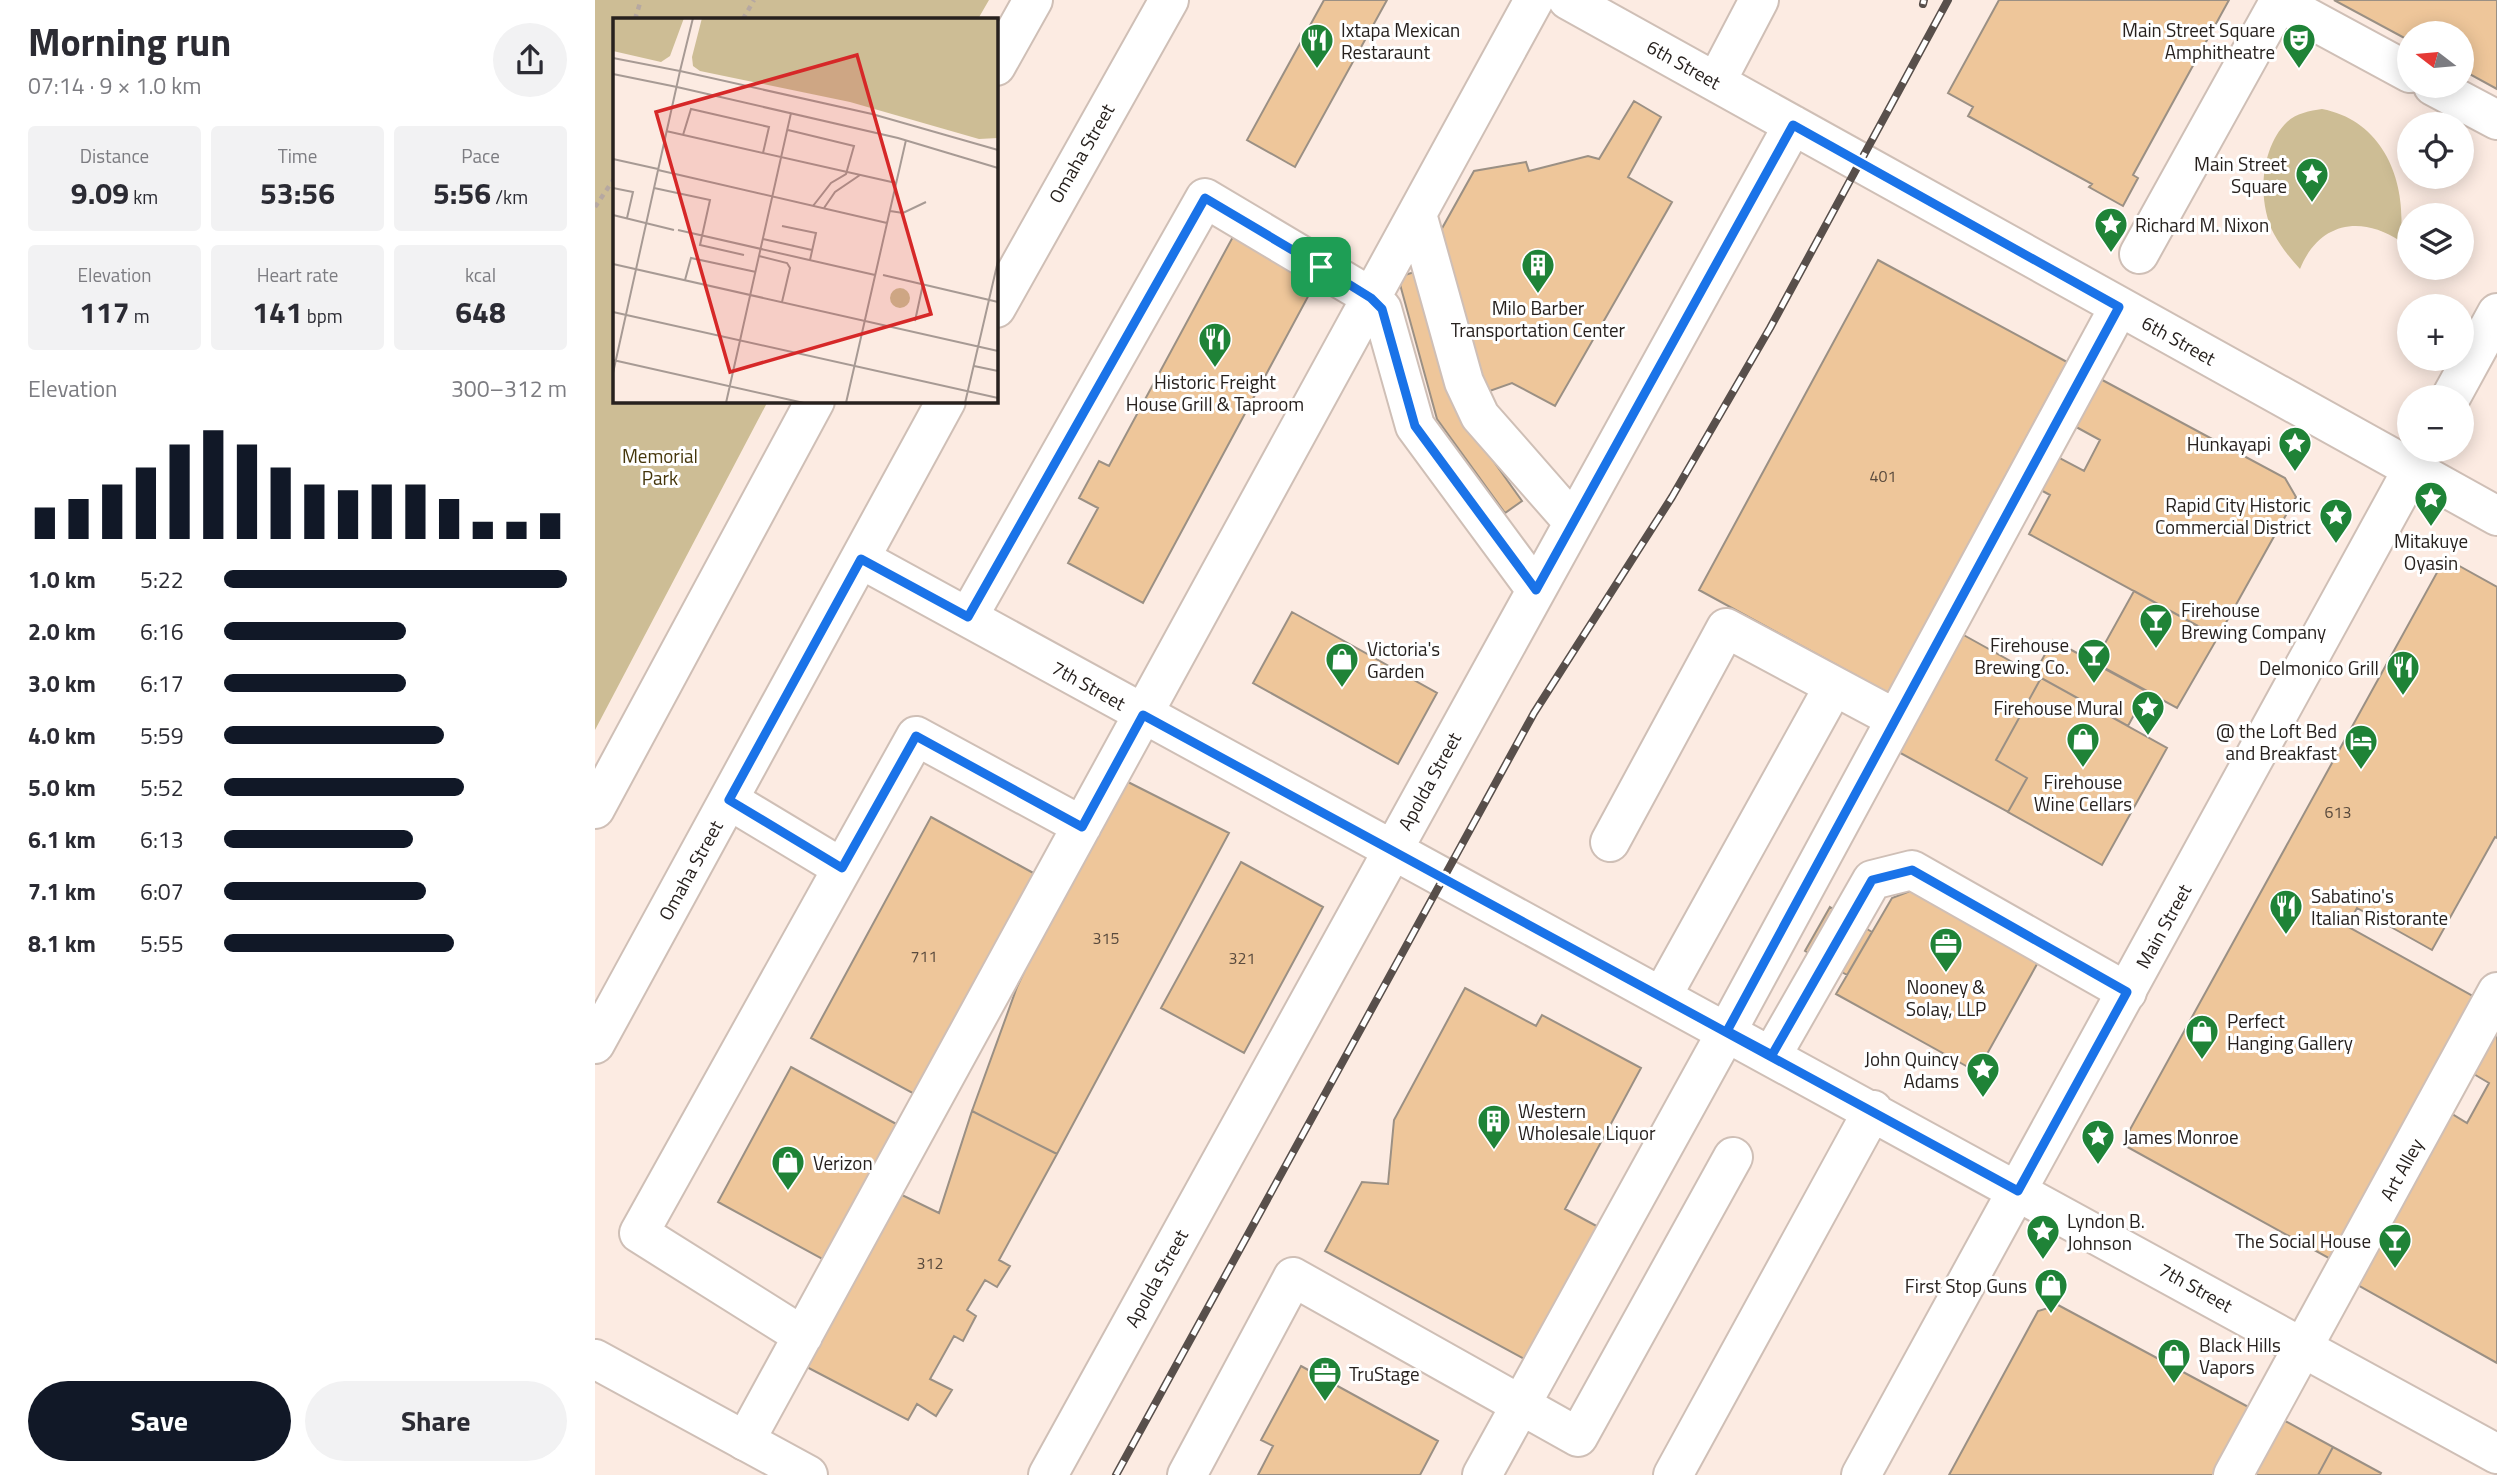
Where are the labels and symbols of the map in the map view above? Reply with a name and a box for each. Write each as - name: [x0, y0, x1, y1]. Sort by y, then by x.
- place label: Ixtapa Mexican Restaraunt: [1341, 15, 1460, 66]
- place label: Main Street Square Amphitheatre: [2122, 15, 2275, 66]
- inset map: [613, 18, 997, 402]
- restaurant icon: Ixtapa Mexican Restaraunt: [1298, 21, 1336, 70]
- theatre icon: Main Street Square Amphitheatre: [2280, 21, 2318, 70]
- north arrow: [2397, 21, 2475, 98]
- street label: 6th Street: [1642, 32, 1727, 96]
- street label: Omaha Street: [1041, 97, 1121, 208]
- place label: Main Street Square: [2194, 149, 2287, 200]
- place icon: Main Street Square: [2293, 155, 2331, 204]
- place icon: Richard M. Nixon: [2092, 205, 2130, 254]
- place label: Richard M. Nixon: [2135, 210, 2269, 239]
- pin: [1291, 237, 1351, 297]
- building icon: Milo Barber Transportation Center: [1519, 246, 1557, 295]
- place label: Milo Barber Transportation Center: [1451, 293, 1626, 344]
- street label: 6th Street: [2137, 308, 2222, 372]
- restaurant icon: Historic Freight House Grill & Taproom: [1196, 320, 1234, 369]
- place label: Historic Freight House Grill & Taproom: [1126, 367, 1304, 418]
- place icon: Hunkayapi: [2276, 424, 2314, 473]
- place label: Hunkayapi: [2187, 429, 2271, 458]
- park label: Memorial Park: [622, 441, 698, 492]
- house number: 401: [1870, 464, 1896, 488]
- place icon: Mitakuye Oyasin: [2412, 479, 2450, 528]
- place label: Rapid City Historic Commercial District: [2155, 490, 2311, 541]
- place icon: Rapid City Historic Commercial District: [2317, 496, 2355, 545]
- place label: Mitakuye Oyasin: [2394, 526, 2468, 577]
- place label: Firehouse Brewing Company: [2181, 595, 2326, 646]
- bar icon: Firehouse Brewing Company: [2137, 601, 2175, 650]
- place label: Firehouse Brewing Co.: [1974, 630, 2069, 681]
- place label: Victoria's Garden: [1367, 634, 1440, 685]
- bar icon: Firehouse Brewing Co.: [2075, 636, 2113, 685]
- shop icon: Victoria's Garden: [1323, 640, 1361, 689]
- restaurant icon: Delmonico Grill: [2384, 648, 2422, 697]
- street label: 7th Street: [1047, 653, 1132, 717]
- place label: Delmonico Grill: [2259, 653, 2379, 682]
- place icon: Firehouse Mural: [2129, 688, 2167, 737]
- place label: Firehouse Mural: [1993, 693, 2123, 722]
- place label: @ the Loft Bed and Breakfast: [2216, 716, 2337, 767]
- shop icon: Firehouse Wine Cellars: [2064, 720, 2102, 769]
- hotel icon: @ the Loft Bed and Breakfast: [2342, 722, 2380, 771]
- street label: Apolda Street: [1390, 726, 1468, 835]
- place label: Firehouse Wine Cellars: [2034, 767, 2132, 818]
- house number: 613: [2325, 800, 2351, 824]
- street label: Omaha Street: [650, 814, 730, 925]
- street label: Main Street: [2128, 878, 2198, 974]
- place label: Sabatino's Italian Ristorante: [2311, 881, 2448, 932]
- restaurant icon: Sabatino's Italian Ristorante: [2267, 887, 2305, 936]
- office icon: Nooney & Solay, LLP: [1927, 925, 1965, 974]
- house number: 315: [1093, 926, 1119, 950]
- house number: 711: [911, 944, 937, 968]
- house number: 321: [1229, 946, 1255, 970]
- place label: Nooney & Solay, LLP: [1906, 972, 1986, 1023]
- place label: Perfect Hanging Gallery: [2227, 1006, 2353, 1057]
- shop icon: Perfect Hanging Gallery: [2183, 1012, 2221, 1061]
- place label: John Quincy Adams: [1865, 1044, 1959, 1095]
- place icon: John Quincy Adams: [1964, 1050, 2002, 1099]
- place label: Western Wholesale Liquor: [1518, 1096, 1656, 1147]
- building icon: Western Wholesale Liquor: [1475, 1102, 1513, 1151]
- place icon: James Monroe: [2079, 1117, 2117, 1166]
- place label: James Monroe: [2123, 1122, 2239, 1151]
- street label: Art Alley: [2372, 1132, 2430, 1206]
- shop icon: Verizon: [769, 1143, 807, 1192]
- place label: Verizon: [813, 1148, 873, 1177]
- place label: Lyndon B. Johnson: [2067, 1206, 2145, 1257]
- place icon: Lyndon B. Johnson: [2024, 1212, 2062, 1261]
- bar icon: The Social House: [2376, 1221, 2414, 1270]
- street label: Apolda Street: [1117, 1223, 1195, 1332]
- place label: The Social House: [2235, 1226, 2371, 1255]
- house number: 312: [917, 1251, 943, 1275]
- street label: 7th Street: [2154, 1255, 2239, 1319]
- shop icon: First Stop Guns: [2032, 1266, 2070, 1315]
- place label: First Stop Guns: [1905, 1271, 2027, 1300]
- place label: Black Hills Vapors: [2199, 1330, 2281, 1381]
- shop icon: Black Hills Vapors: [2155, 1336, 2193, 1385]
- office icon: TruStage: [1306, 1354, 1344, 1403]
- place label: TruStage: [1349, 1359, 1420, 1388]

